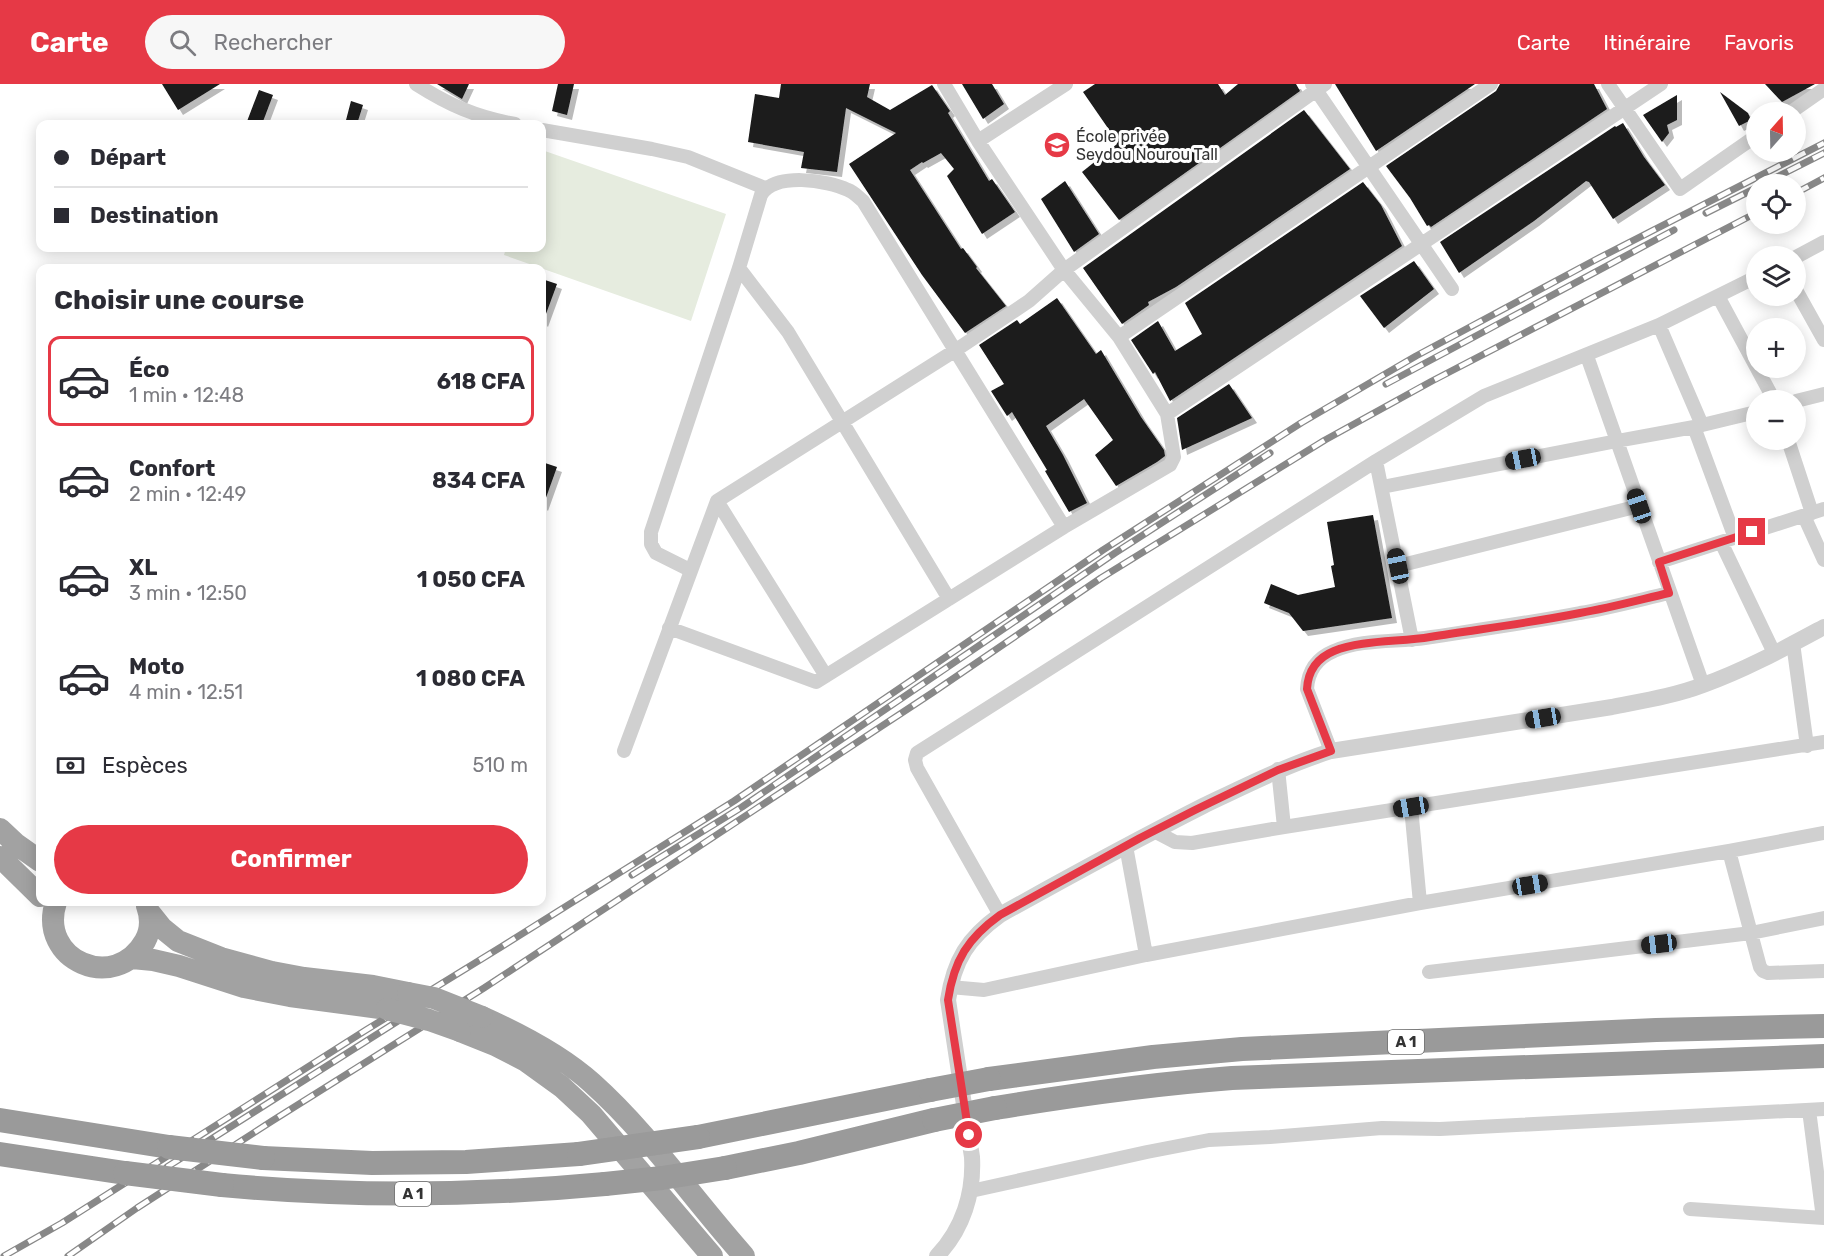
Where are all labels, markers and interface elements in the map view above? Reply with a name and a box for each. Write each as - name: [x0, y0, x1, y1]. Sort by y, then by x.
- search box: [145, 15, 565, 69]
- text: Carte: [30, 26, 109, 59]
- icon: search: [166, 26, 199, 59]
- text: Rechercher: [214, 29, 332, 56]
- text: Carte: [1517, 30, 1570, 55]
- text: Itinéraire: [1603, 30, 1691, 55]
- text: Favoris: [1724, 30, 1794, 55]
- north arrow: [1746, 102, 1806, 162]
- map controls: [1746, 102, 1806, 450]
- place label: École privée Seydou Nourou Tall: [1076, 127, 1218, 164]
- school or university icon: École privée Seydou Nourou Tall: [1042, 130, 1072, 160]
- text: Départ: [90, 144, 166, 171]
- button: locate: [1746, 174, 1806, 234]
- text: Destination: [90, 202, 219, 229]
- button: layers: [1746, 246, 1806, 306]
- text: Choisir une course: [54, 284, 304, 316]
- button: +: [1746, 318, 1806, 378]
- icon: car: [57, 354, 111, 408]
- text: Éco: [129, 356, 169, 383]
- text: 618 CFA: [437, 368, 525, 395]
- text: 1 min · 12:48: [129, 383, 244, 407]
- button: −: [1746, 390, 1806, 450]
- car: [1504, 447, 1542, 471]
- icon: car: [57, 453, 111, 507]
- text: Confort: [129, 455, 215, 482]
- text: 834 CFA: [432, 467, 525, 494]
- text: 2 min · 12:49: [129, 482, 246, 506]
- car: [1625, 486, 1653, 526]
- route end: [1738, 518, 1765, 545]
- car: [1385, 547, 1411, 585]
- icon: car: [57, 552, 111, 606]
- text: XL: [129, 554, 157, 581]
- text: 1 050 CFA: [417, 566, 525, 593]
- text: 3 min · 12:50: [129, 581, 247, 605]
- icon: car: [57, 651, 111, 705]
- text: Moto: [129, 653, 184, 680]
- text: 1 080 CFA: [416, 665, 525, 692]
- text: 4 min · 12:51: [129, 680, 243, 704]
- car: [1524, 706, 1562, 730]
- icon: cash: [54, 749, 87, 782]
- text: Espèces: [102, 752, 188, 779]
- text: 510 m: [472, 753, 528, 777]
- car: [1392, 795, 1430, 819]
- button: Confirmer: [54, 825, 528, 894]
- car: [1511, 873, 1549, 897]
- car: [1640, 933, 1678, 955]
- road number: A 1: [1388, 1030, 1424, 1054]
- route start: [955, 1121, 982, 1148]
- road number: A 1: [395, 1182, 431, 1206]

